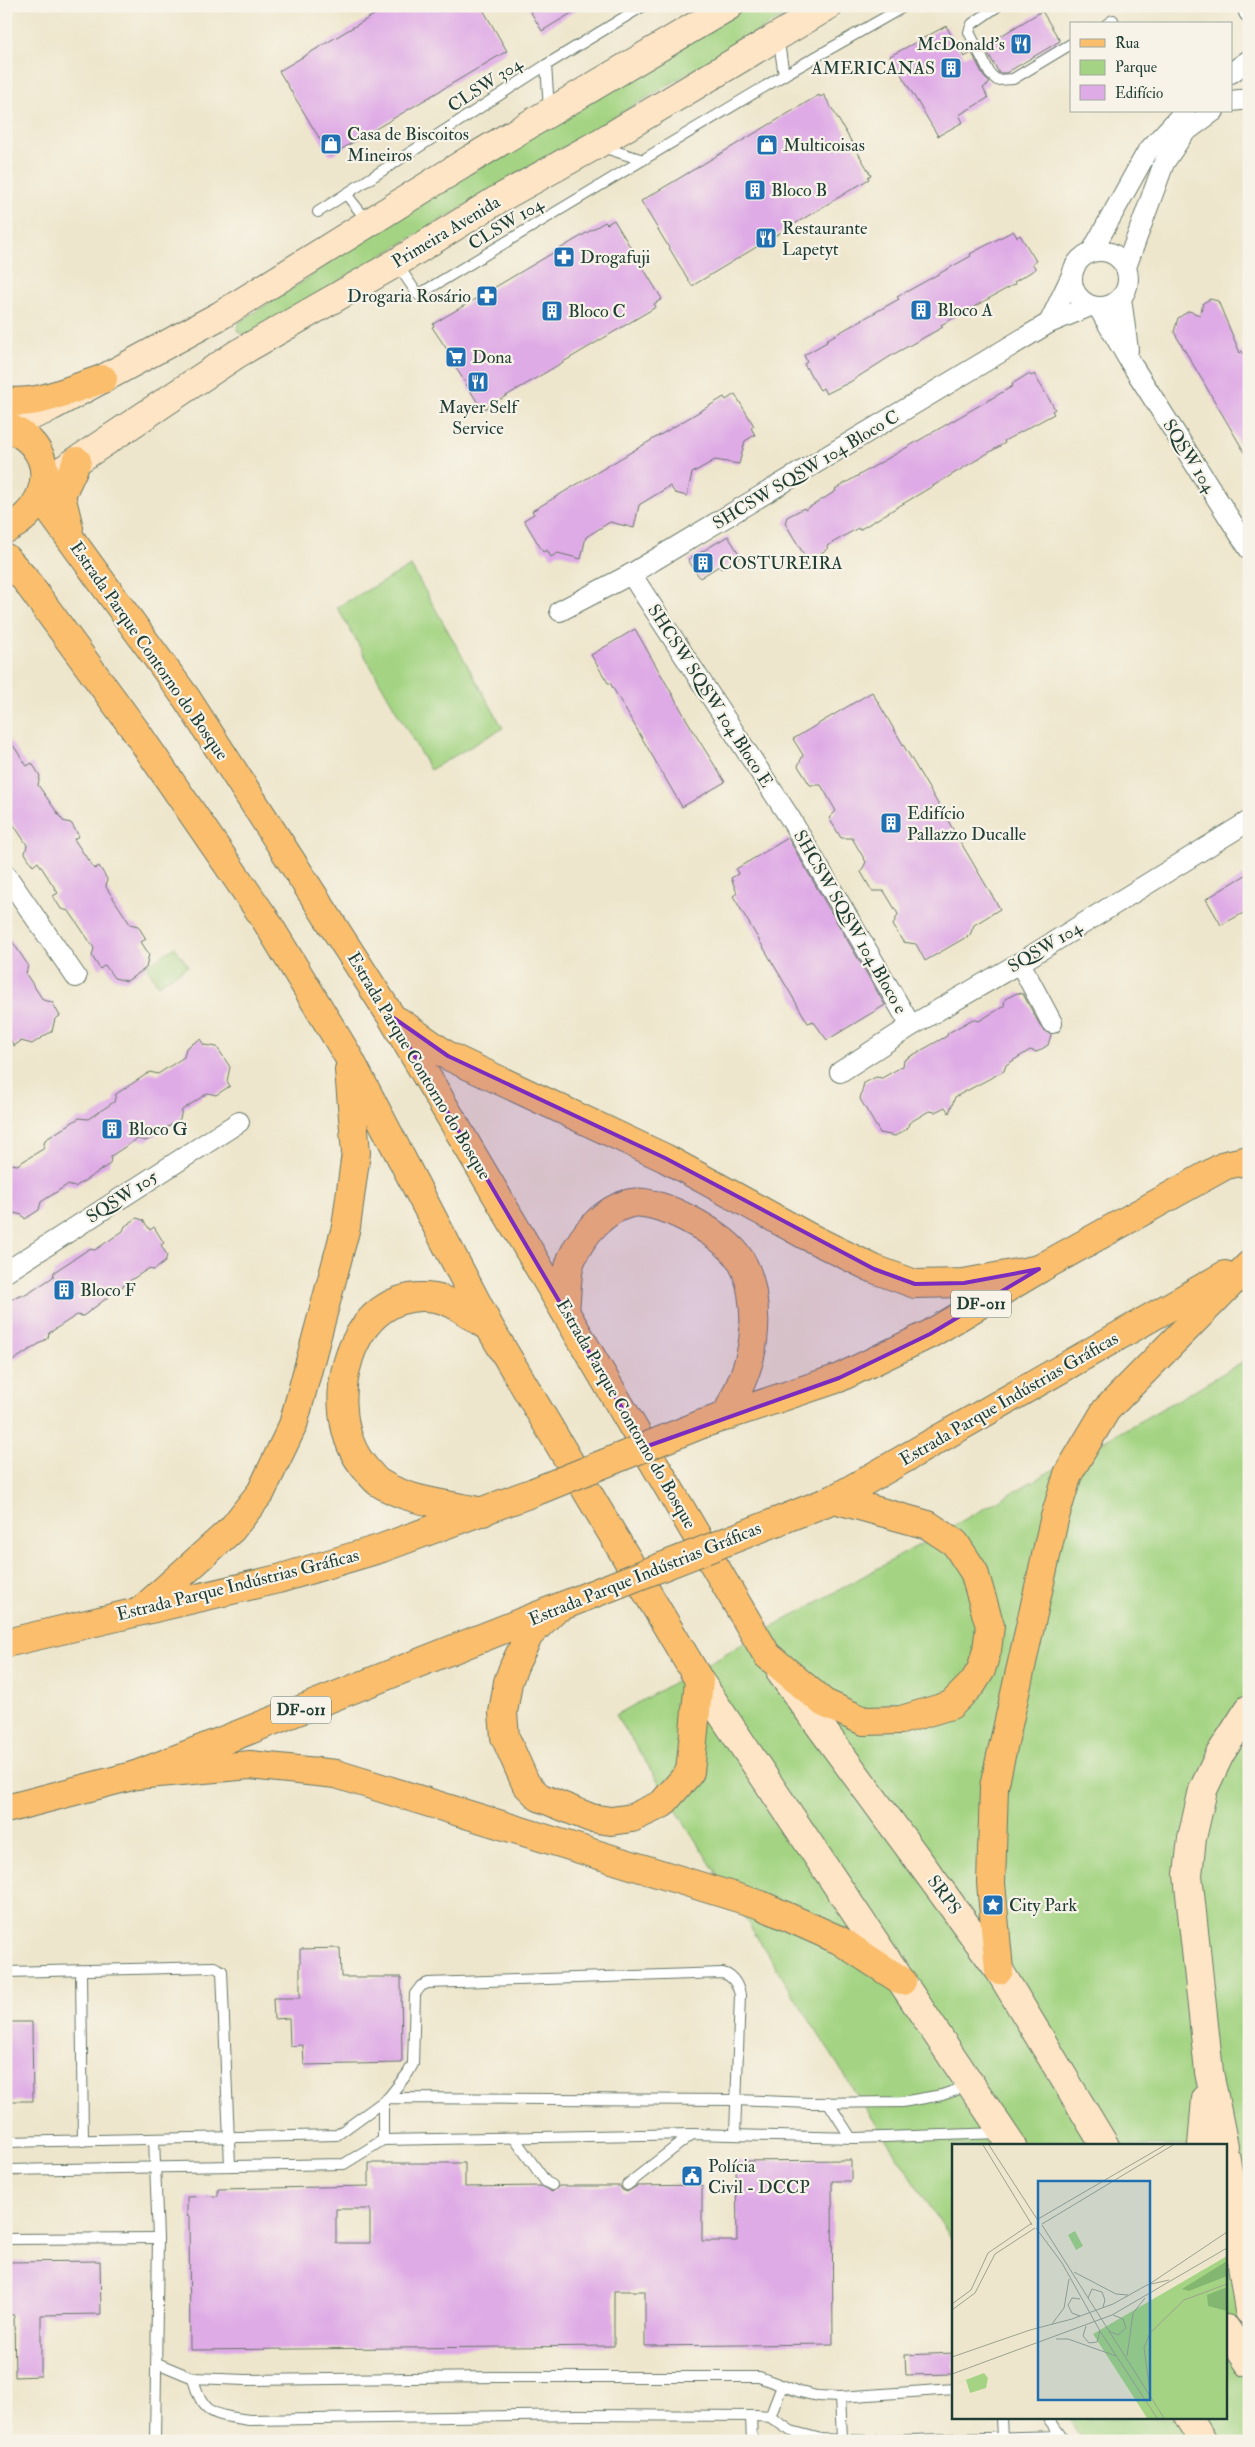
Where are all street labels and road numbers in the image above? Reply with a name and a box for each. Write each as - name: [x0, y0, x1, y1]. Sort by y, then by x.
- street label: CLSW 304: [443, 52, 528, 118]
- street label: Primeira Avenida: [388, 190, 505, 273]
- street label: CLSW 104: [464, 192, 549, 255]
- street label: SHCSW SQSW 104 Bloco C: [708, 405, 904, 535]
- street label: SQSW 104: [1157, 415, 1221, 498]
- street label: Estrada Parque Contorno do Bosque: [65, 537, 234, 765]
- street label: SHCSW SQSW 104 Bloco E: [642, 600, 778, 792]
- street label: SHCSW SQSW 104 Bloco e: [788, 826, 912, 1018]
- street label: SQSW 104: [1004, 915, 1087, 978]
- street label: Estrada Parque Contorno do Bosque: [342, 948, 496, 1184]
- street label: SQSW 105: [82, 1165, 162, 1229]
- road number: DF-011: [951, 1290, 1011, 1318]
- street label: Estrada Parque Contorno do Bosque: [551, 1295, 702, 1533]
- street label: Estrada Parque Indústrias Gráficas: [895, 1327, 1123, 1471]
- street label: Estrada Parque Indústrias Gráficas: [525, 1517, 765, 1631]
- street label: Estrada Parque Indústrias Gráficas: [114, 1544, 362, 1626]
- road number: DF-011: [271, 1696, 331, 1724]
- street label: SRPS: [922, 1871, 966, 1919]

